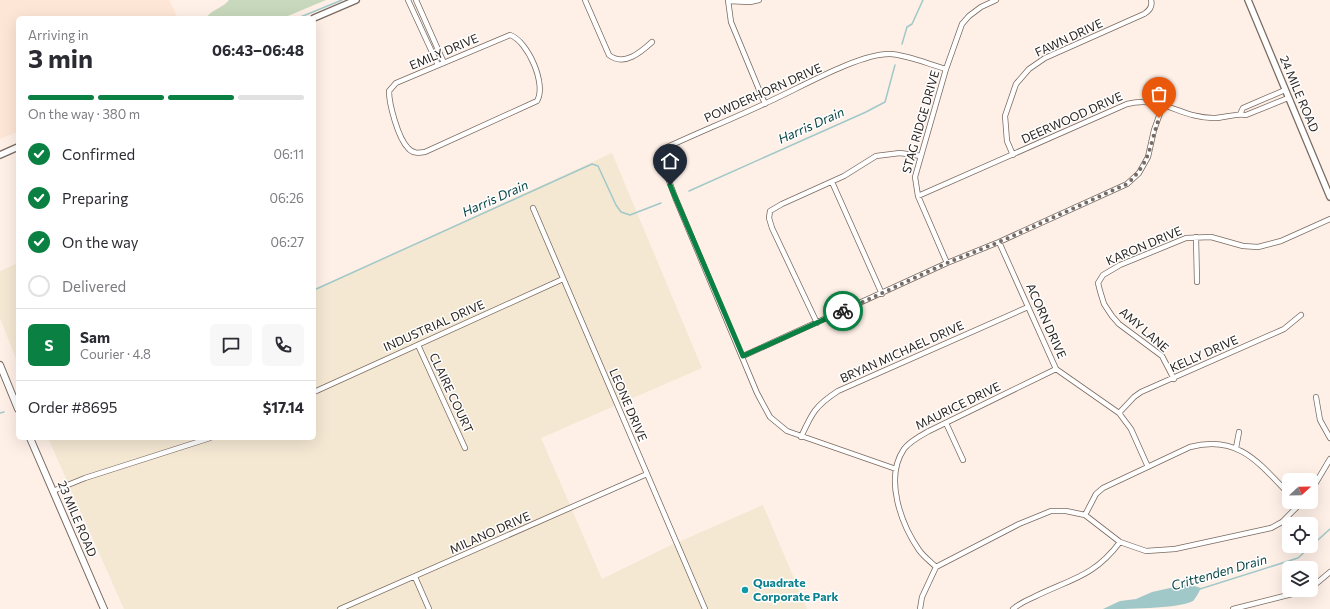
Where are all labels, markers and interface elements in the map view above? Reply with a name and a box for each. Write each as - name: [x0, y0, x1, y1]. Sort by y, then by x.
- street label: FAWN DRIVE: [1033, 15, 1105, 59]
- text: Arriving in: [28, 27, 88, 43]
- street label: EMILY DRIVE: [407, 30, 480, 72]
- text: 06:43–06:48: [212, 41, 304, 59]
- text: 3 min: [28, 42, 93, 73]
- street label: 24 MILE ROAD: [1278, 53, 1322, 134]
- street label: POWDERHORN DRIVE: [702, 60, 824, 124]
- street label: STAG RIDGE DRIVE: [899, 69, 941, 175]
- pin: [1142, 77, 1176, 118]
- icon: bag: [1148, 83, 1170, 105]
- street label: DEERWOOD DRIVE: [1019, 88, 1124, 146]
- water label: Harris Drain: [775, 103, 847, 147]
- text: On the way · 380 m: [28, 106, 140, 122]
- icon: check: [28, 143, 50, 165]
- pin: [653, 144, 687, 185]
- text: Confirmed: [62, 145, 135, 163]
- text: 06:11: [273, 146, 304, 162]
- icon: home: [659, 150, 681, 172]
- water label: Harris Drain: [459, 176, 531, 220]
- icon: check: [28, 187, 50, 209]
- text: Preparing: [62, 189, 128, 207]
- text: 06:26: [269, 190, 304, 206]
- street label: KARON DRIVE: [1104, 223, 1184, 267]
- icon: check: [28, 231, 50, 253]
- text: On the way: [62, 233, 139, 251]
- text: 06:27: [271, 234, 304, 250]
- text: Delivered: [62, 277, 126, 295]
- street label: ACORN DRIVE: [1024, 281, 1070, 360]
- courier: [823, 291, 863, 331]
- street label: INDUSTRIAL DRIVE: [381, 297, 486, 354]
- icon: bike: [832, 300, 854, 322]
- street label: AMY LANE: [1117, 304, 1172, 354]
- street label: BRYAN MICHAEL DRIVE: [837, 317, 966, 385]
- button: chat: [210, 324, 252, 366]
- button: phone: [262, 324, 304, 366]
- text: Sam: [80, 328, 110, 346]
- street label: KELLY DRIVE: [1167, 332, 1240, 374]
- text: S: [44, 336, 54, 354]
- text: Courier · 4.8: [80, 346, 151, 362]
- street label: CLAIRE COURT: [427, 350, 477, 435]
- street label: LEONE DRIVE: [607, 366, 651, 443]
- street label: MAURICE DRIVE: [913, 378, 1002, 432]
- text: Order #8695: [28, 398, 117, 416]
- text: $17.14: [263, 398, 304, 416]
- north arrow: [1282, 473, 1318, 509]
- map controls: [1282, 473, 1318, 597]
- street label: 23 MILE ROAD: [56, 478, 100, 559]
- street label: MILANO DRIVE: [447, 508, 532, 556]
- button: locate: [1282, 517, 1318, 553]
- water label: Crittenden Drain: [1169, 551, 1269, 593]
- button: layers: [1282, 561, 1318, 597]
- place label: Quadrate Corporate Park: [753, 575, 838, 603]
- marker: Quadrate Corporate Park: [740, 585, 750, 595]

